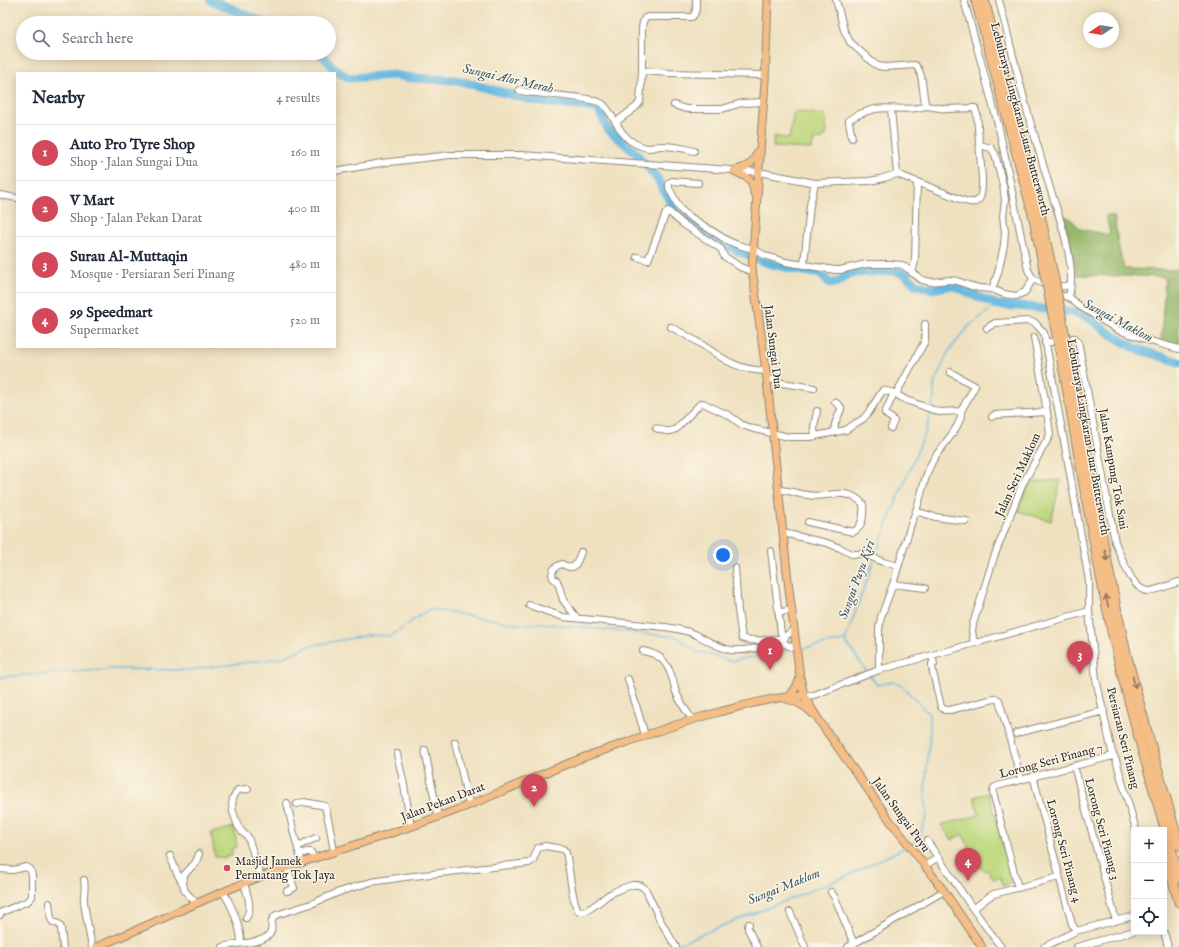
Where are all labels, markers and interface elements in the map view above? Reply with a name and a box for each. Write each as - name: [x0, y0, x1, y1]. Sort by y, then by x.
- north arrow: [1083, 12, 1119, 48]
- search box: [16, 16, 336, 60]
- street label: Lebuhraya Lingkaran Luar Butterworth: [987, 21, 1053, 218]
- icon: search: [30, 27, 52, 49]
- text: Search here: [62, 29, 133, 48]
- water label: Sungai Alor Merah: [461, 60, 556, 99]
- text: Nearby: [32, 88, 85, 109]
- text: 4 results: [276, 90, 320, 107]
- text: Auto Pro Tyre Shop: [70, 135, 195, 154]
- text: 1: [43, 144, 47, 161]
- text: 160 m: [290, 144, 320, 161]
- text: Shop · Jalan Sungai Dua: [70, 154, 198, 171]
- text: V Mart: [70, 191, 114, 210]
- text: 2: [42, 200, 48, 217]
- text: 400 m: [288, 200, 320, 217]
- text: Shop · Jalan Pekan Darat: [70, 210, 202, 227]
- text: Surau Al-Muttaqin: [70, 247, 188, 266]
- text: 3: [43, 256, 47, 273]
- text: 480 m: [289, 256, 320, 273]
- text: Mosque · Persiaran Seri Pinang: [70, 266, 235, 283]
- water label: Sungai Maklom: [1080, 295, 1156, 347]
- street label: Jalan Sungai Dua: [759, 302, 786, 391]
- text: 99 Speedmart: [70, 303, 153, 322]
- text: 4: [42, 312, 48, 329]
- text: 520 m: [290, 312, 320, 329]
- text: Supermarket: [70, 322, 139, 339]
- street label: Lebuhraya Lingkaran Luar Butterworth: [1063, 337, 1113, 537]
- street label: Jalan Kampung Tok Sani: [1094, 405, 1131, 531]
- street label: Jalan Seri Maklom: [991, 431, 1045, 522]
- water label: Sungai Puyu Kiri: [835, 537, 881, 622]
- your location: [713, 545, 733, 565]
- one-way arrow: [1102, 548, 1110, 561]
- one-way arrow: [1102, 595, 1110, 608]
- pin: 1: [757, 637, 783, 670]
- pin: 3: [1067, 641, 1093, 674]
- one-way arrow: [1131, 675, 1138, 688]
- street label: Persiaran Seri Pinang: [1103, 686, 1143, 791]
- street label: Lorong Seri Pinang 7: [998, 740, 1104, 782]
- street label: Jalan Sungai Puyu: [867, 773, 933, 856]
- pin: 2: [521, 774, 547, 807]
- street label: Lorong Seri Pinang 3: [1081, 776, 1123, 882]
- street label: Jalan Pekan Darat: [397, 779, 487, 827]
- street label: Lorong Seri Pinang 4: [1043, 798, 1085, 904]
- map controls: [1131, 827, 1167, 935]
- button: +: [1131, 827, 1167, 863]
- pin: 4: [955, 848, 981, 881]
- place label: Masjid Jamek Permatang Tok Jaya: [235, 854, 336, 884]
- marker: Masjid Jamek Permatang Tok Jaya: [222, 863, 232, 873]
- button: −: [1131, 863, 1167, 899]
- water label: Sungai Maklom: [745, 865, 823, 910]
- button: locate: [1131, 899, 1167, 935]

